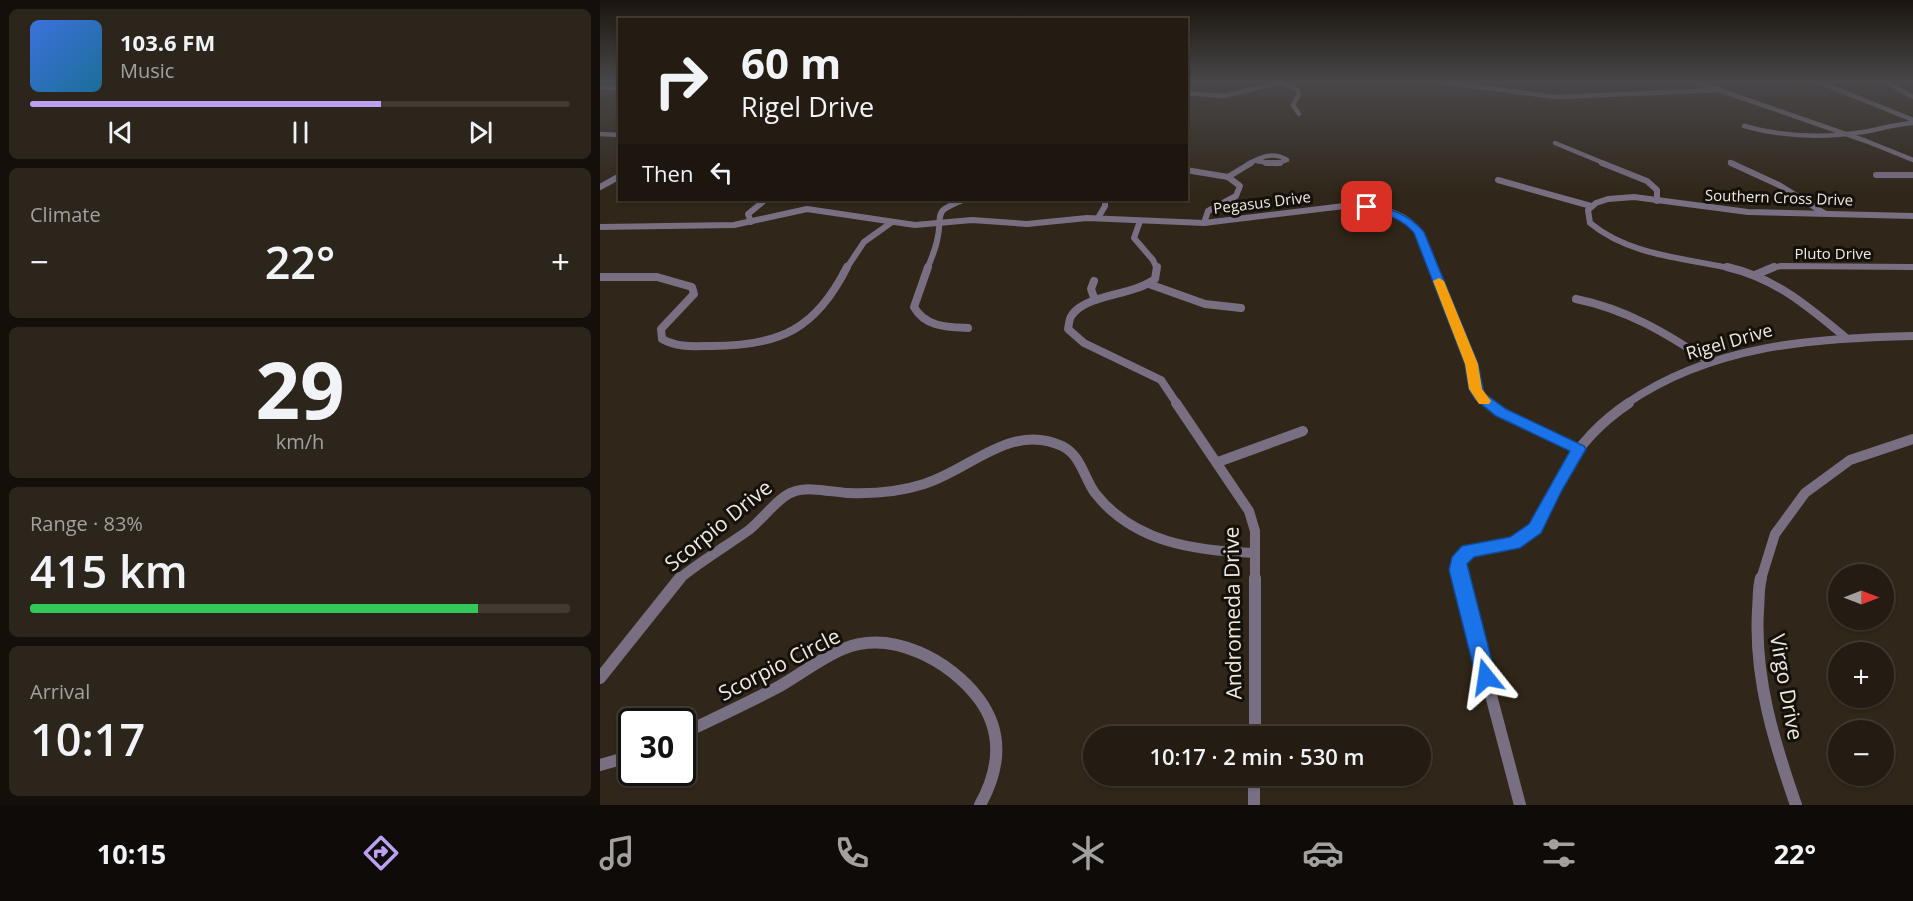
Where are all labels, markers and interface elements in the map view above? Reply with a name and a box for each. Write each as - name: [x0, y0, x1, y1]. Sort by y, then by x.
- text: 103.6 FM: [120, 27, 215, 57]
- text: 60 m: [741, 34, 841, 91]
- icon: right: [642, 42, 720, 120]
- text: Music: [120, 57, 174, 84]
- text: Rigel Drive: [741, 88, 874, 125]
- icon: previous: [104, 116, 137, 149]
- icon: pause: [284, 116, 317, 149]
- icon: next: [464, 116, 497, 149]
- icon: left: [705, 156, 738, 189]
- text: Then: [642, 158, 693, 188]
- pin: [1341, 181, 1392, 232]
- street label: Southern Cross Drive: [1705, 184, 1853, 210]
- street label: Pegasus Drive: [1212, 186, 1312, 218]
- icon: arrive: [1350, 190, 1383, 223]
- text: Climate: [30, 201, 101, 228]
- text: 22°: [265, 231, 335, 292]
- text: −: [30, 239, 49, 284]
- text: +: [551, 239, 570, 284]
- street label: Pluto Drive: [1795, 243, 1872, 263]
- street label: Rigel Drive: [1683, 317, 1775, 365]
- text: 29: [255, 336, 345, 442]
- text: km/h: [276, 428, 324, 455]
- street label: Scorpio Drive: [659, 473, 777, 577]
- text: Range · 83%: [30, 510, 143, 537]
- street label: Andromeda Drive: [1216, 526, 1248, 700]
- text: 415 km: [30, 540, 188, 601]
- north arrow: [1828, 564, 1894, 630]
- map controls: [1828, 564, 1894, 786]
- street label: Scorpio Circle: [713, 621, 845, 707]
- street label: Virgo Drive: [1764, 632, 1810, 742]
- button: +: [1828, 642, 1894, 708]
- position arrow: [1454, 645, 1518, 709]
- text: Arrival: [30, 678, 90, 705]
- text: 10:17: [30, 708, 145, 769]
- speed limit sign: 30: [618, 708, 696, 786]
- button: −: [1828, 720, 1894, 786]
- text: 10:17 · 2 min · 530 m: [1149, 741, 1365, 771]
- icon: directions: [360, 832, 402, 874]
- icon: music: [596, 832, 638, 874]
- icon: phone: [831, 832, 873, 874]
- icon: climate: [1067, 832, 1109, 874]
- icon: car: [1302, 832, 1344, 874]
- icon: filters: [1538, 832, 1580, 874]
- text: 10:15: [97, 835, 166, 872]
- text: 22°: [1774, 835, 1816, 872]

